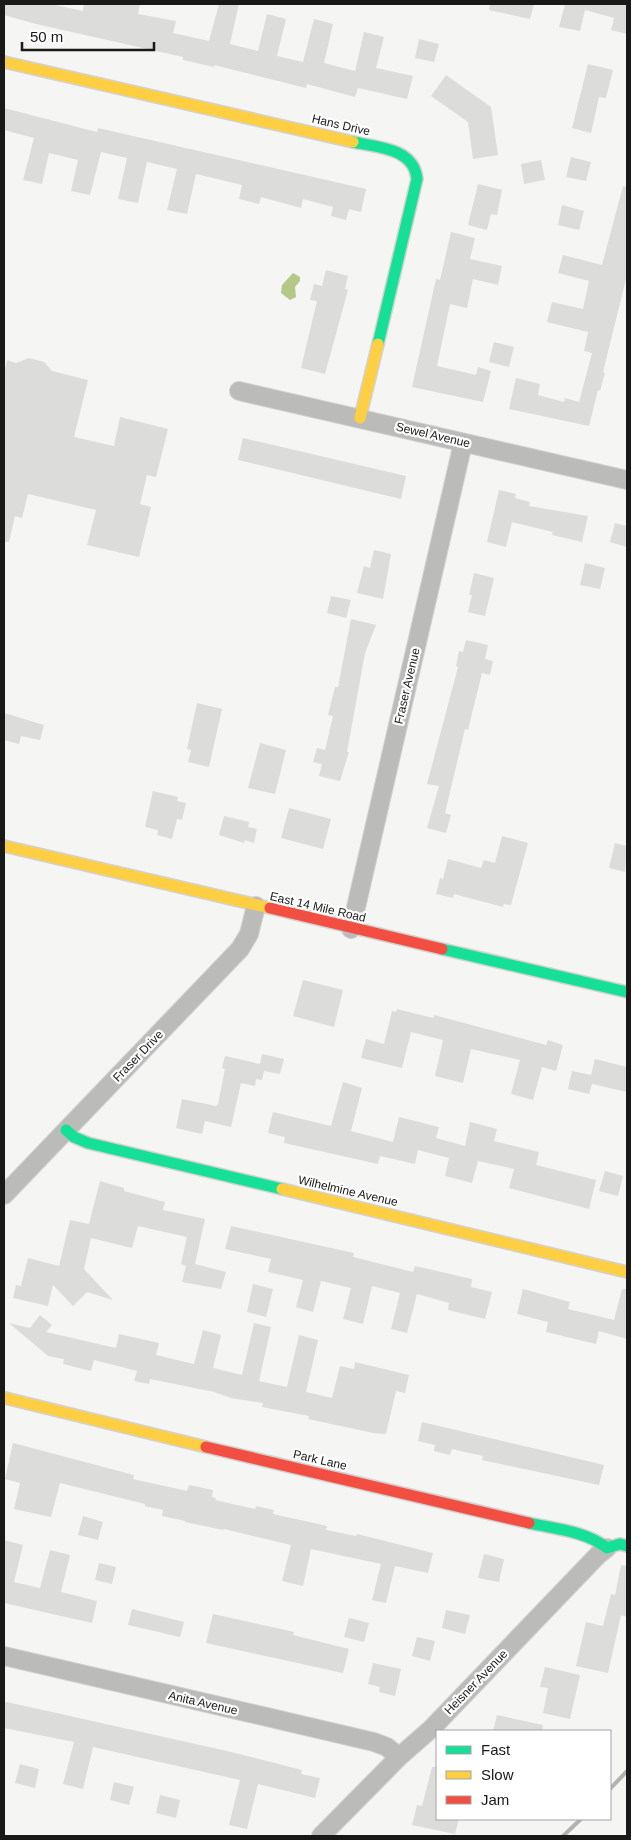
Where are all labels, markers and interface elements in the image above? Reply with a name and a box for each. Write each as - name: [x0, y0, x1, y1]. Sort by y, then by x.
- scale bar: [22, 20, 155, 52]
- text: 50 m: [30, 28, 63, 45]
- street label: Hans Drive: [311, 112, 372, 139]
- street label: Sewel Avenue: [394, 420, 472, 450]
- street label: Fraser Avenue: [391, 646, 423, 725]
- street label: East 14 Mile Road: [269, 889, 367, 925]
- street label: Fraser Drive: [110, 1027, 166, 1085]
- street label: Wilhelmine Avenue: [297, 1173, 400, 1209]
- street label: Park Lane: [292, 1447, 349, 1473]
- street label: Heisner Avenue: [442, 1647, 511, 1717]
- street label: Anita Avenue: [167, 1688, 239, 1718]
- legend: [436, 1730, 611, 1820]
- text: Fast: [481, 1741, 511, 1758]
- text: Slow: [481, 1766, 514, 1783]
- text: Jam: [481, 1791, 509, 1808]

